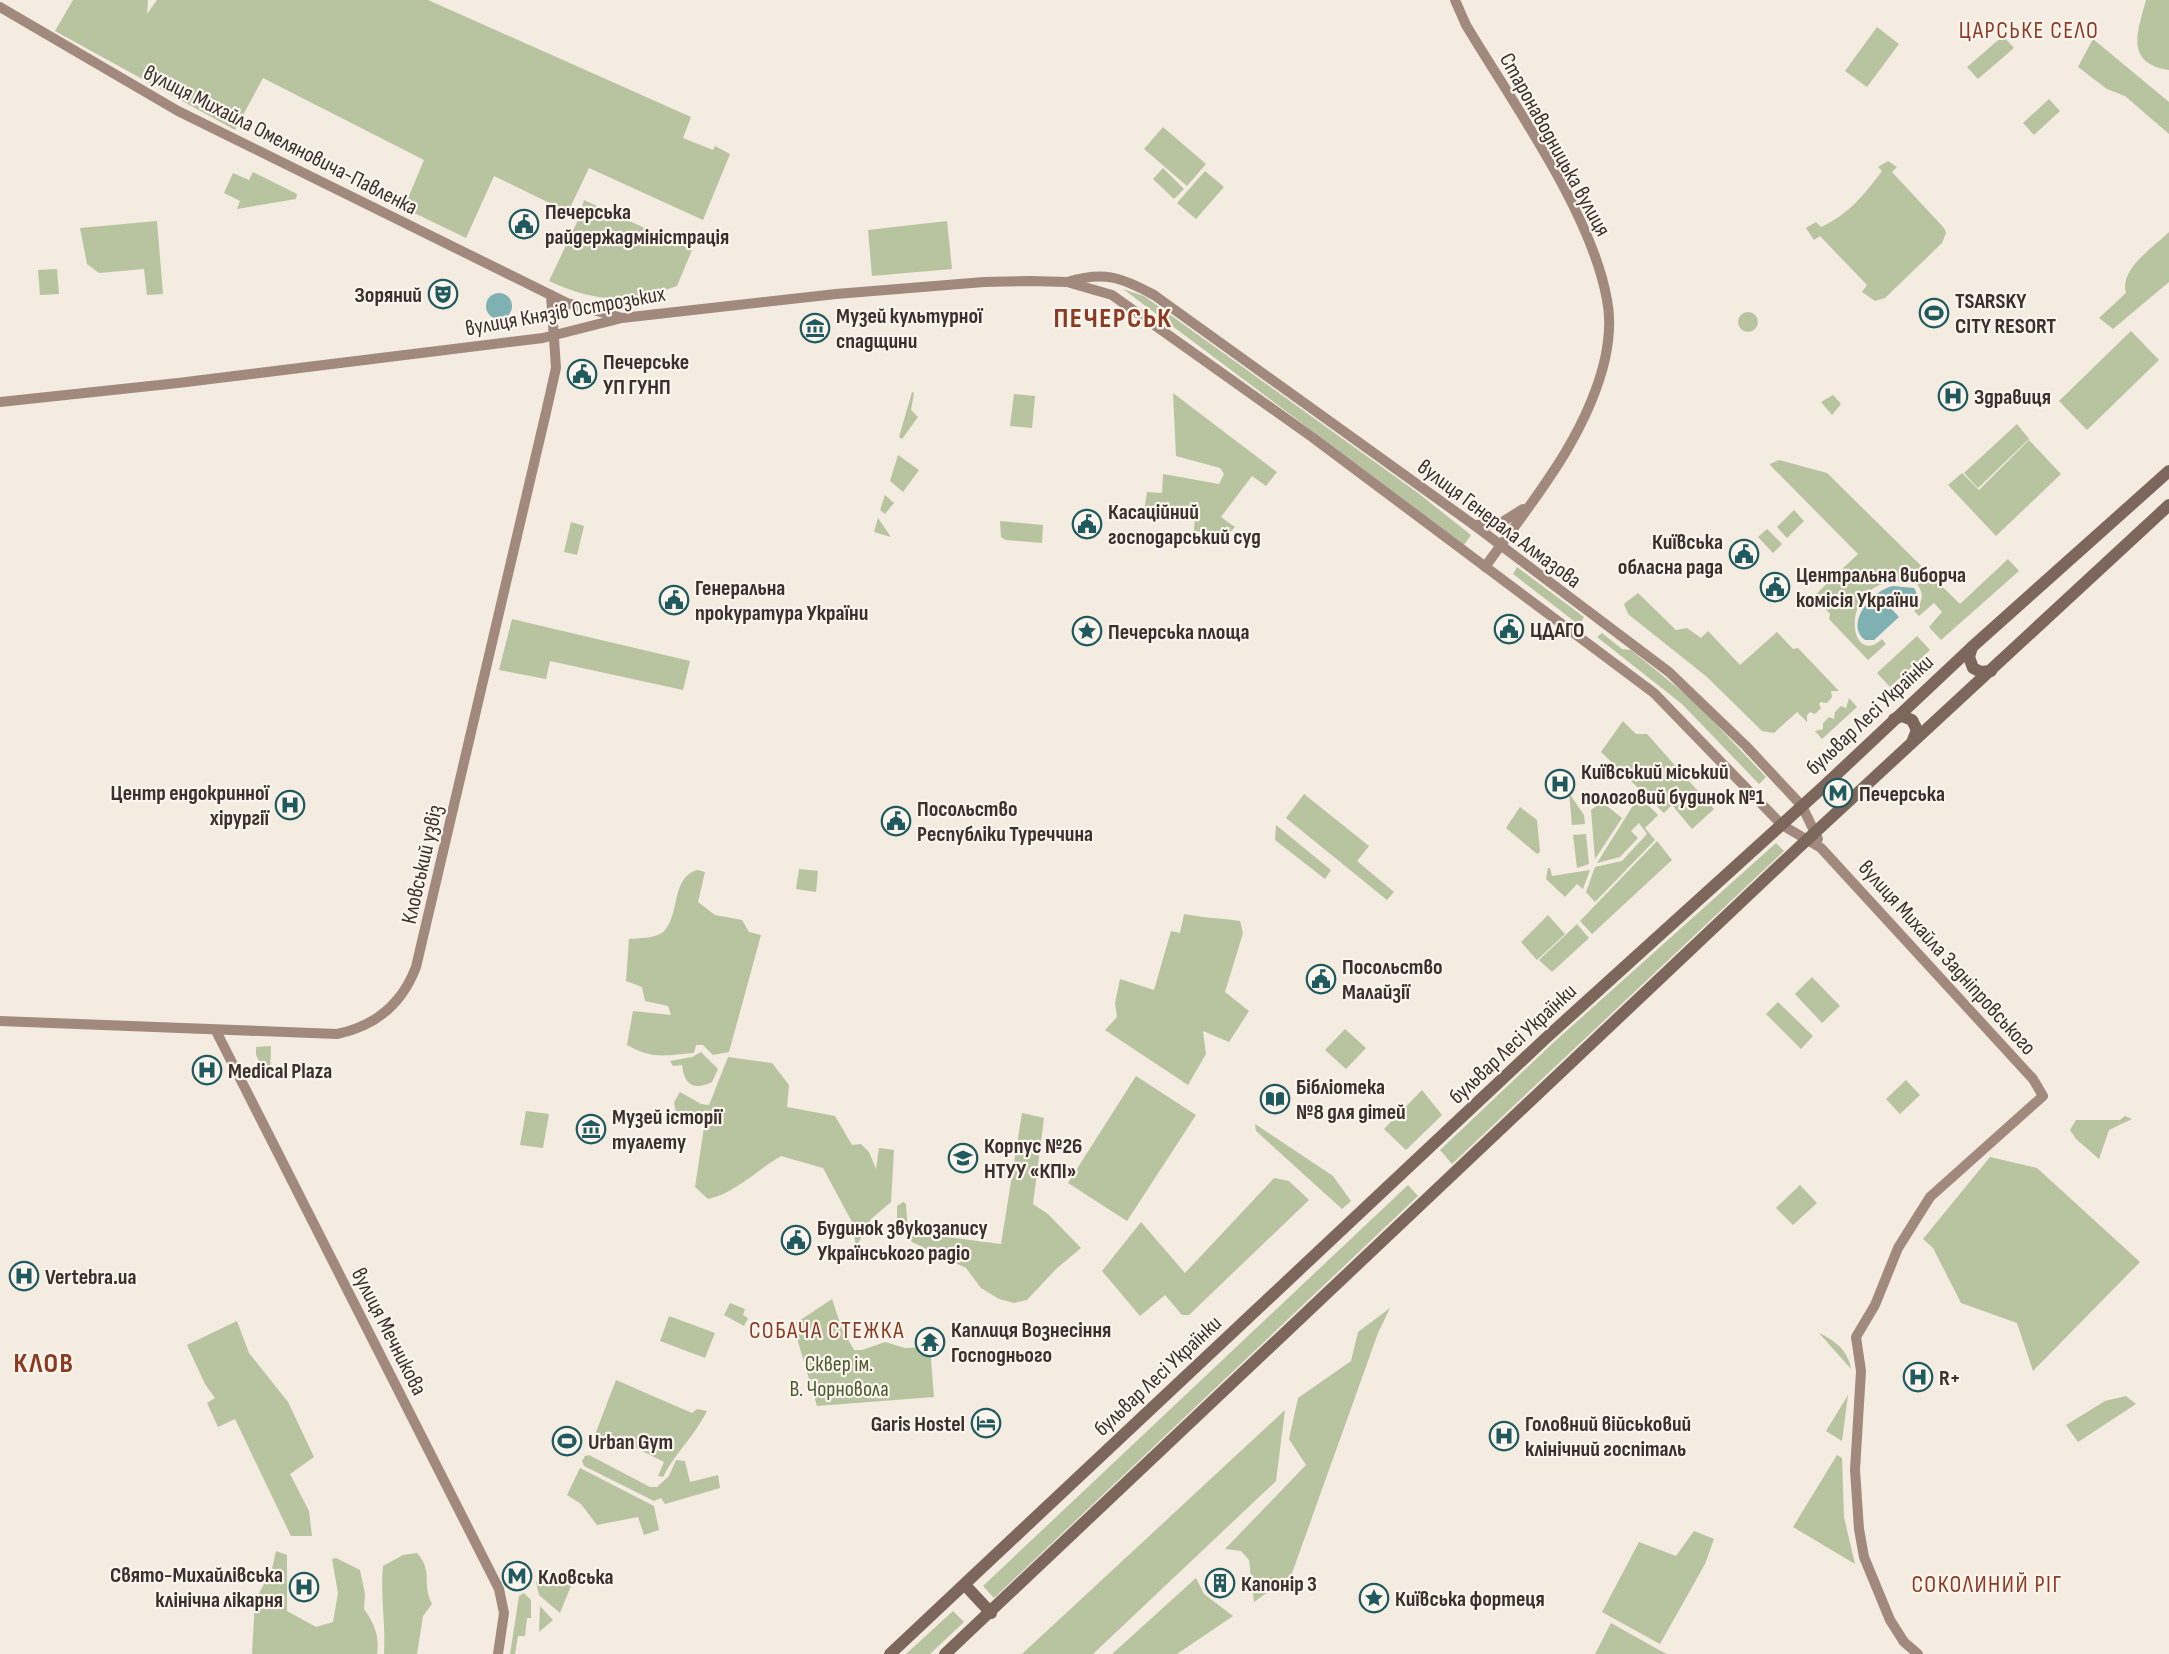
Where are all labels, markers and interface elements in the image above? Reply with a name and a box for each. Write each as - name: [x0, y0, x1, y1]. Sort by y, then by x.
- district label: ЦАРСЬКЕ СЕЛО: [1959, 16, 2099, 45]
- street label: Старонаводницька вулиця: [1493, 48, 1616, 241]
- street label: вулиця Михайла Омеляновича-Павленка: [139, 59, 422, 221]
- place label: Печерська райдержадміністрація: [545, 199, 729, 251]
- public building icon: Печерська райдержадміністрація: [508, 208, 540, 240]
- theatre icon: Зоряний: [427, 278, 459, 310]
- street label: вулиця Князів Острозьких: [463, 280, 668, 342]
- place label: Зоряний: [355, 282, 422, 309]
- place label: TSARSKY CITY RESORT: [1955, 288, 2057, 340]
- sports icon: TSARSKY CITY RESORT: [1918, 297, 1950, 329]
- district label: ПЕЧЕРСЬК: [1053, 302, 1173, 335]
- place label: Музей культурної спадщини: [836, 303, 984, 355]
- museum icon: Музей культурної спадщини: [799, 312, 831, 344]
- place label: Печерське УП ГУНП: [603, 349, 689, 401]
- public building icon: Печерське УП ГУНП: [566, 358, 598, 390]
- hospital icon: Здравиця: [1937, 380, 1969, 412]
- place label: Здравиця: [1974, 384, 2051, 411]
- street label: вулиця Генерала Алмазова: [1412, 454, 1586, 595]
- place label: Касаційний господарський суд: [1108, 499, 1261, 551]
- public building icon: Касаційний господарський суд: [1071, 508, 1103, 540]
- place label: Київська обласна рада: [1618, 529, 1723, 581]
- public building icon: Київська обласна рада: [1728, 538, 1760, 570]
- place label: Центральна виборча комісія України: [1796, 562, 1966, 614]
- public building icon: Центральна виборча комісія України: [1759, 571, 1791, 603]
- place label: Генеральна прокуратура України: [695, 575, 868, 627]
- public building icon: Генеральна прокуратура України: [658, 584, 690, 616]
- public building icon: ЦДАГО: [1493, 613, 1525, 645]
- place icon: Печерська площа: [1071, 615, 1103, 647]
- place label: ЦДАГО: [1530, 617, 1584, 644]
- place label: Печерська площа: [1108, 619, 1249, 646]
- street label: бульвар Лесі Українки: [1801, 649, 1939, 781]
- place label: Київський міський пологовий будинок №1: [1581, 759, 1765, 811]
- hospital icon: Київський міський пологовий будинок №1: [1544, 768, 1576, 800]
- metro station icon: Печерська: [1822, 777, 1854, 809]
- place label: Центр ендокринної хірургії: [111, 780, 271, 832]
- place label: Печерська: [1859, 781, 1945, 808]
- hospital icon: Центр ендокринної хірургії: [274, 789, 306, 821]
- place label: Посольство Республіки Туреччина: [917, 796, 1093, 848]
- street label: Кловський узвіз: [396, 802, 449, 927]
- public building icon: Посольство Республіки Туреччина: [880, 805, 912, 837]
- street label: вулиця Михайла Задніпровського: [1852, 855, 2042, 1061]
- place label: Посольство Малайзії: [1342, 954, 1443, 1006]
- public building icon: Посольство Малайзії: [1305, 963, 1337, 995]
- street label: бульвар Лесі Українки: [1444, 978, 1582, 1110]
- hospital icon: Medical Plaza: [191, 1054, 223, 1086]
- place label: Medical Plaza: [228, 1058, 332, 1085]
- place label: Бібліотека №8 для дітей: [1296, 1074, 1406, 1126]
- library icon: Бібліотека №8 для дітей: [1259, 1083, 1291, 1115]
- place label: Музей історії туалету: [612, 1104, 724, 1156]
- museum icon: Музей історії туалету: [575, 1113, 607, 1145]
- place label: Корпус №26 НТУУ «КПІ»: [984, 1133, 1082, 1185]
- school or university icon: Корпус №26 НТУУ «КПІ»: [947, 1142, 979, 1174]
- place label: Будинок звукозапису Українського радіо: [817, 1215, 988, 1267]
- public building icon: Будинок звукозапису Українського радіо: [780, 1224, 812, 1256]
- hospital icon: Vertebra.ua: [8, 1260, 40, 1292]
- street label: вулиця Мечникова: [345, 1263, 432, 1400]
- place label: Vertebra.ua: [45, 1264, 136, 1291]
- street label: бульвар Лесі Українки: [1089, 1310, 1227, 1442]
- district label: СОБАЧА СТЕЖКА: [749, 1316, 905, 1345]
- place label: Каплиця Вознесіння Господнього: [951, 1317, 1111, 1369]
- temple icon: Каплиця Вознесіння Господнього: [914, 1326, 946, 1358]
- district label: КЛОВ: [14, 1347, 74, 1380]
- park label: Сквер ім. В. Чорновола: [789, 1351, 889, 1403]
- hospital icon: R+: [1902, 1361, 1934, 1393]
- place label: R+: [1939, 1365, 1961, 1392]
- hotel icon: Garis Hostel: [970, 1407, 1002, 1439]
- place label: Garis Hostel: [871, 1411, 965, 1438]
- place label: Головний військовий клінічний госпіталь: [1525, 1411, 1691, 1463]
- hospital icon: Головний військовий клінічний госпіталь: [1488, 1420, 1520, 1452]
- sports icon: Urban Gym: [551, 1425, 583, 1457]
- place label: Urban Gym: [588, 1429, 673, 1456]
- metro station icon: Кловська: [501, 1560, 533, 1592]
- place label: Свято-Михайлівська клінічна лікарня: [110, 1562, 283, 1614]
- place label: Кловська: [538, 1564, 614, 1591]
- building icon: Капонір 3: [1204, 1567, 1236, 1599]
- district label: СОКОЛИНИЙ РІГ: [1911, 1570, 2063, 1599]
- hospital icon: Свято-Михайлівська клінічна лікарня: [288, 1571, 320, 1603]
- place label: Капонір 3: [1241, 1571, 1317, 1598]
- place icon: Київська фортеця: [1358, 1582, 1390, 1614]
- place label: Київська фортеця: [1395, 1586, 1545, 1613]

